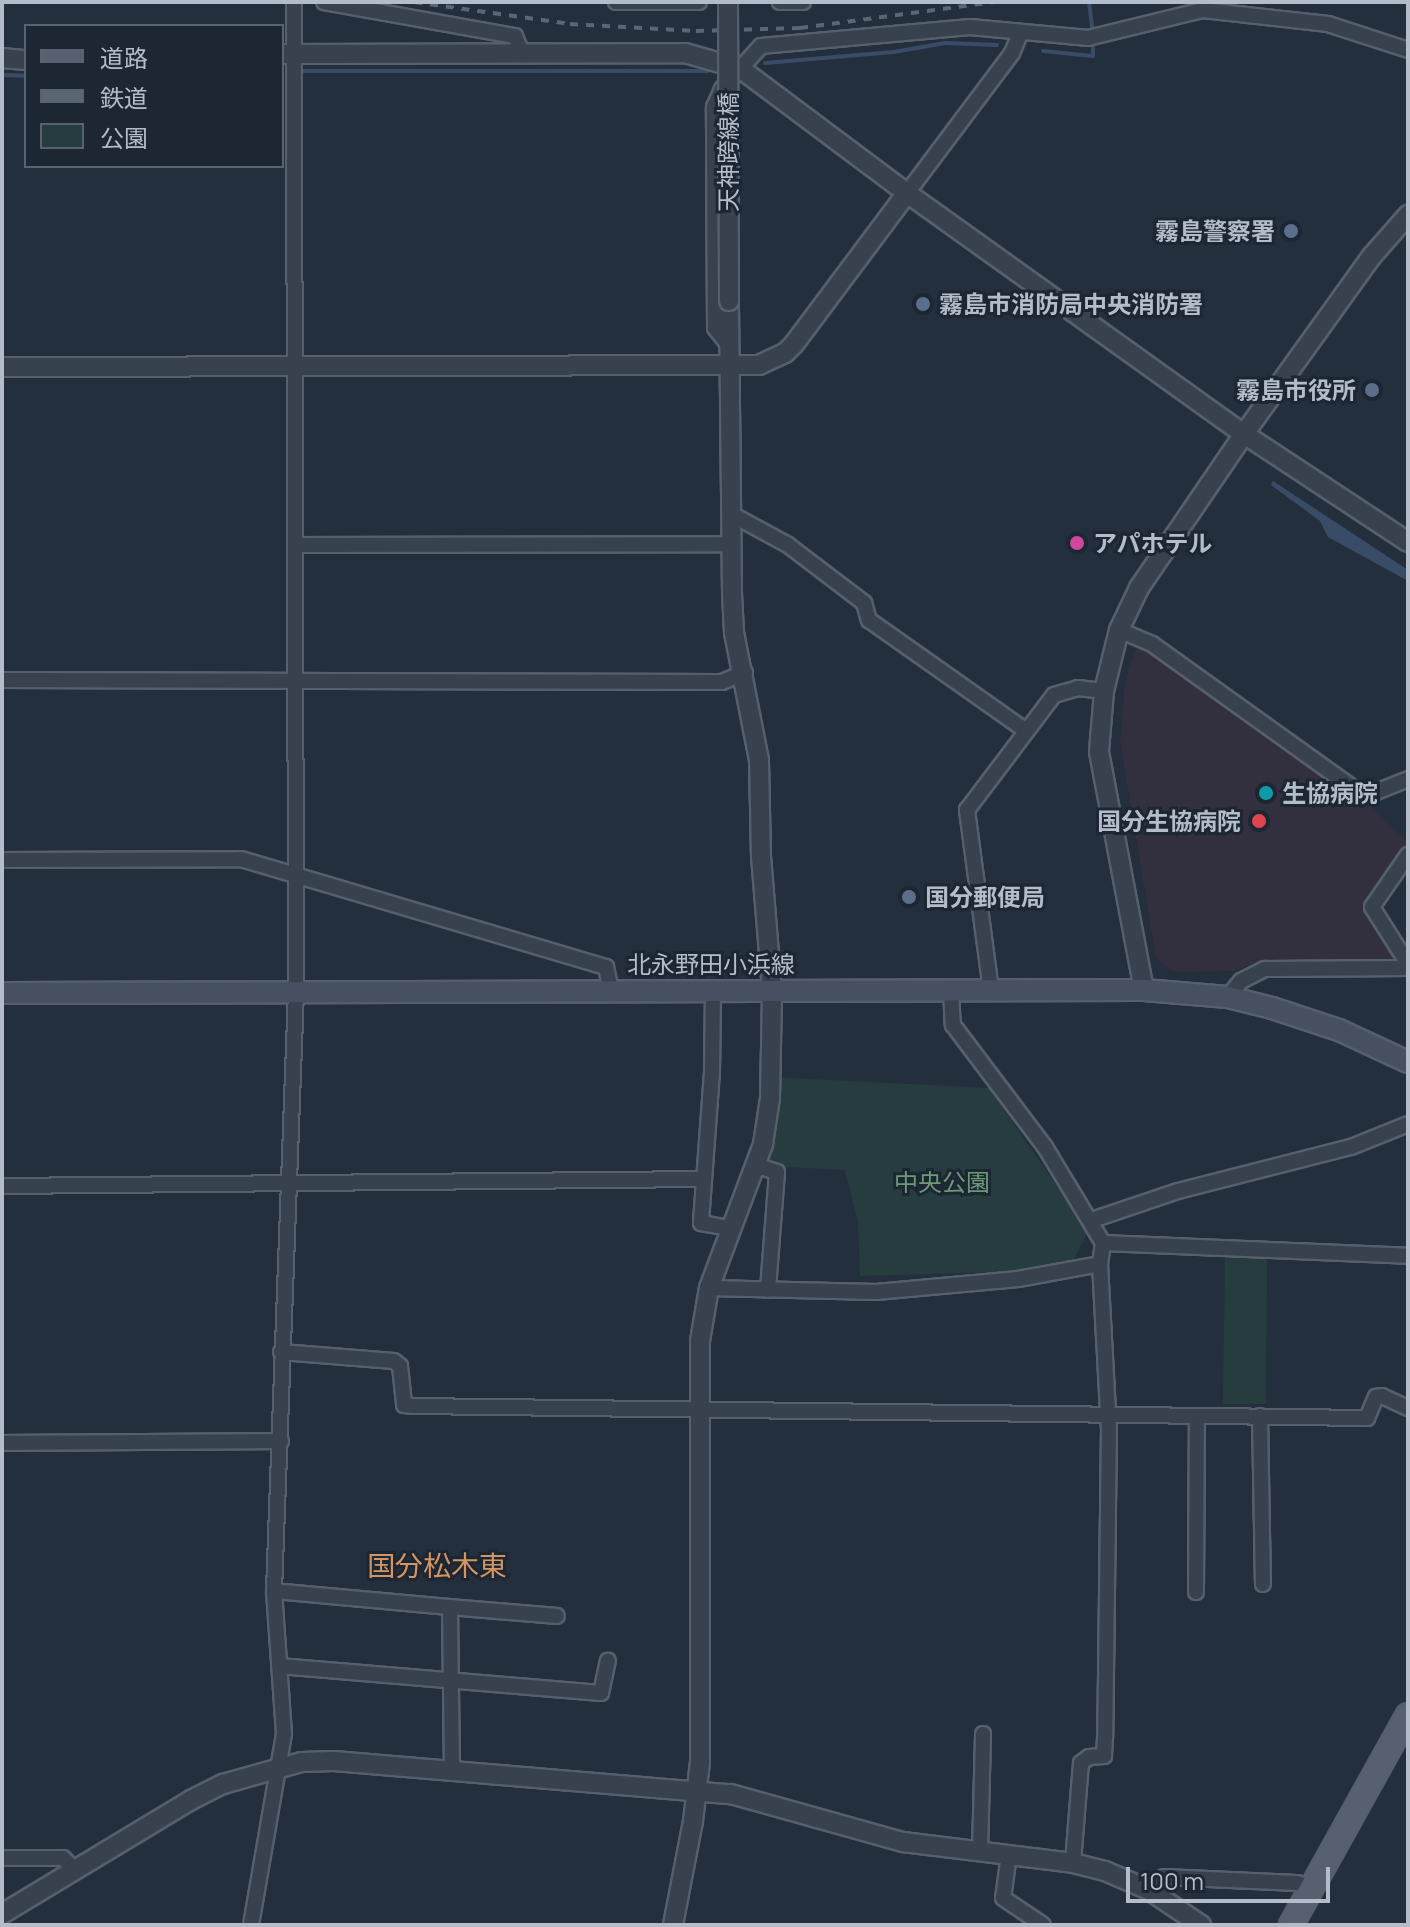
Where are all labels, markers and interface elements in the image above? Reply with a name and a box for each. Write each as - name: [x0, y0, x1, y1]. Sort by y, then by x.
- legend: [24, 24, 284, 168]
- text: 道路: [100, 41, 148, 74]
- text: 鉄道: [100, 81, 148, 114]
- street label: 天神跨線橋: [714, 92, 742, 212]
- text: 公園: [100, 121, 148, 154]
- place label: 霧島警察署: [1155, 217, 1275, 245]
- marker: 霧島警察署: [1282, 222, 1300, 240]
- place label: 霧島市消防局中央消防署: [939, 290, 1203, 318]
- marker: 霧島市消防局中央消防署: [914, 295, 932, 313]
- place label: 霧島市役所: [1236, 376, 1356, 404]
- marker: 霧島市役所: [1363, 381, 1381, 399]
- place label: アパホテル: [1093, 529, 1213, 557]
- marker: アパホテル: [1068, 534, 1086, 552]
- place label: 生協病院: [1282, 779, 1378, 807]
- marker: 生協病院: [1257, 784, 1275, 802]
- place label: 国分生協病院: [1097, 807, 1241, 835]
- marker: 国分生協病院: [1248, 810, 1270, 832]
- place label: 国分郵便局: [925, 883, 1045, 911]
- marker: 国分郵便局: [900, 888, 918, 906]
- street label: 北永野田小浜線: [627, 950, 795, 978]
- park label: 中央公園: [894, 1168, 990, 1196]
- district label: 国分松木東: [367, 1548, 507, 1582]
- scale bar: [1130, 1851, 1334, 1901]
- text: 100 m: [1140, 1864, 1204, 1897]

